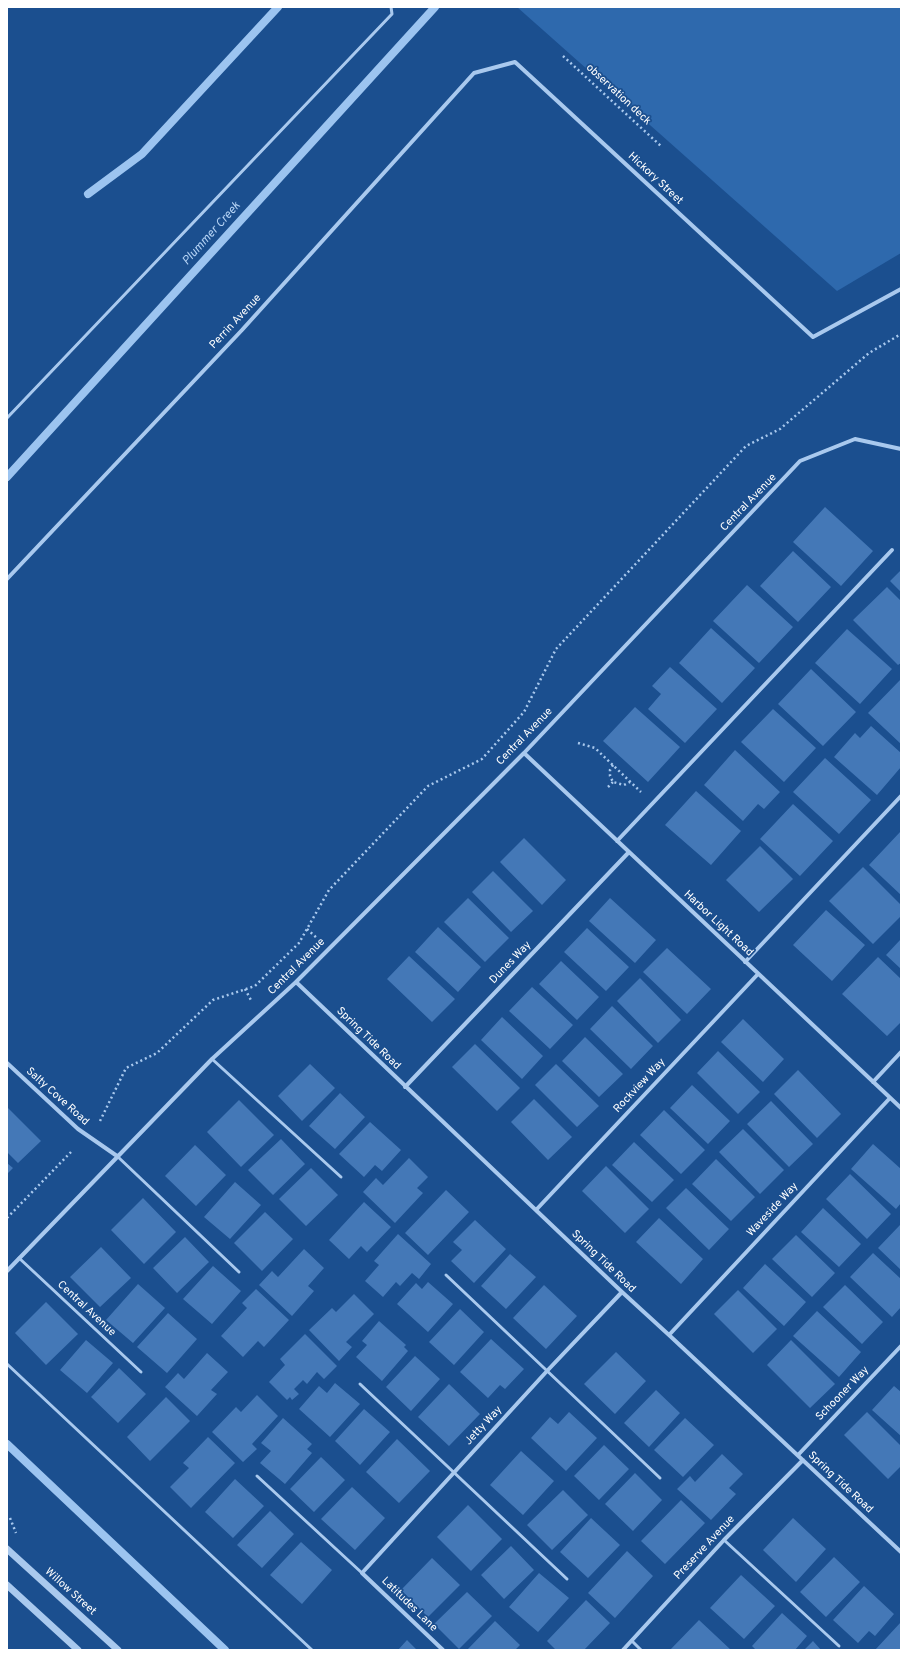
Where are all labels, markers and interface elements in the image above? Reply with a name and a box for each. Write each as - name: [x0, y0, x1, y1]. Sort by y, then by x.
- street label: observation deck: [583, 62, 653, 128]
- street label: Hickory Street: [625, 150, 685, 208]
- water label: Plummer Creek: [180, 199, 244, 269]
- street label: Perrin Avenue: [207, 292, 265, 352]
- street label: Central Avenue: [718, 471, 780, 535]
- street label: Central Avenue: [494, 705, 556, 769]
- street label: Harbor Light Road: [681, 888, 755, 960]
- street label: Central Avenue: [266, 936, 328, 998]
- street label: Dunes Way: [487, 939, 535, 987]
- street label: Spring Tide Road: [333, 1005, 403, 1073]
- street label: Rockview Way: [611, 1056, 669, 1116]
- street label: Salty Cove Road: [23, 1065, 91, 1129]
- street label: Waveside Way: [745, 1180, 801, 1240]
- street label: Spring Tide Road: [568, 1228, 638, 1296]
- street label: Central Avenue: [54, 1279, 118, 1339]
- street label: Schooner Way: [814, 1364, 872, 1424]
- street label: Jetty Way: [463, 1404, 505, 1448]
- street label: Spring Tide Road: [805, 1449, 875, 1517]
- street label: Preserve Avenue: [672, 1513, 738, 1583]
- street label: Willow Street: [42, 1565, 98, 1619]
- street label: Latitudes Lane: [378, 1575, 440, 1635]

